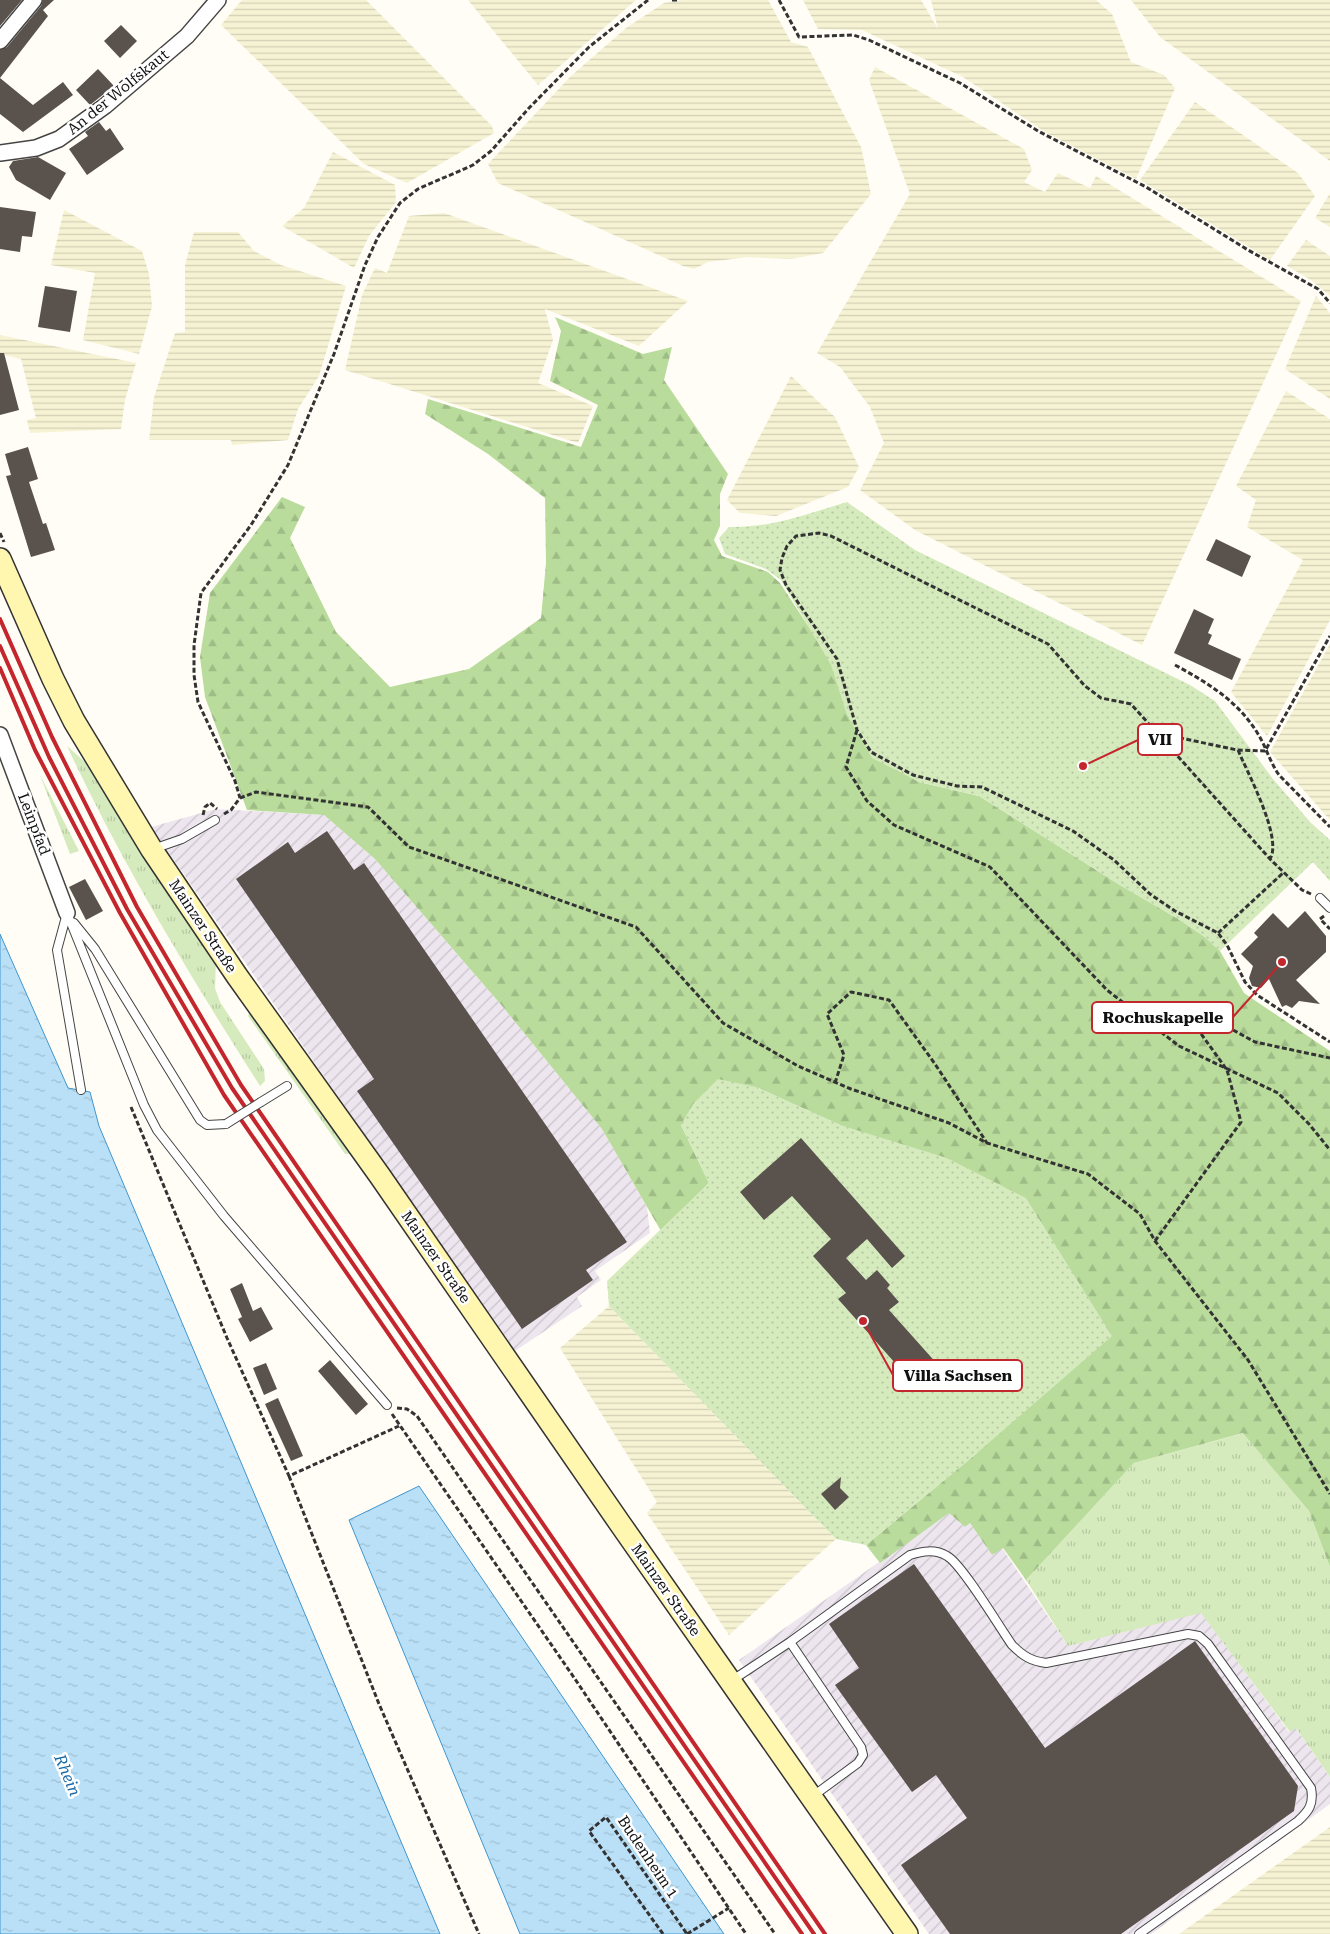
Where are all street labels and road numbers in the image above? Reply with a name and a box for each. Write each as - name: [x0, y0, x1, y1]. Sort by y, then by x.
- street label: An der Wolfskaut: [64, 45, 173, 138]
- street label: Leinpfad: [14, 790, 54, 858]
- street label: Mainzer Straße: [165, 876, 241, 976]
- street label: Mainzer Straße: [397, 1207, 475, 1307]
- street label: Mainzer Straße: [627, 1540, 705, 1640]
- street label: Budenheim 1: [614, 1813, 682, 1901]

